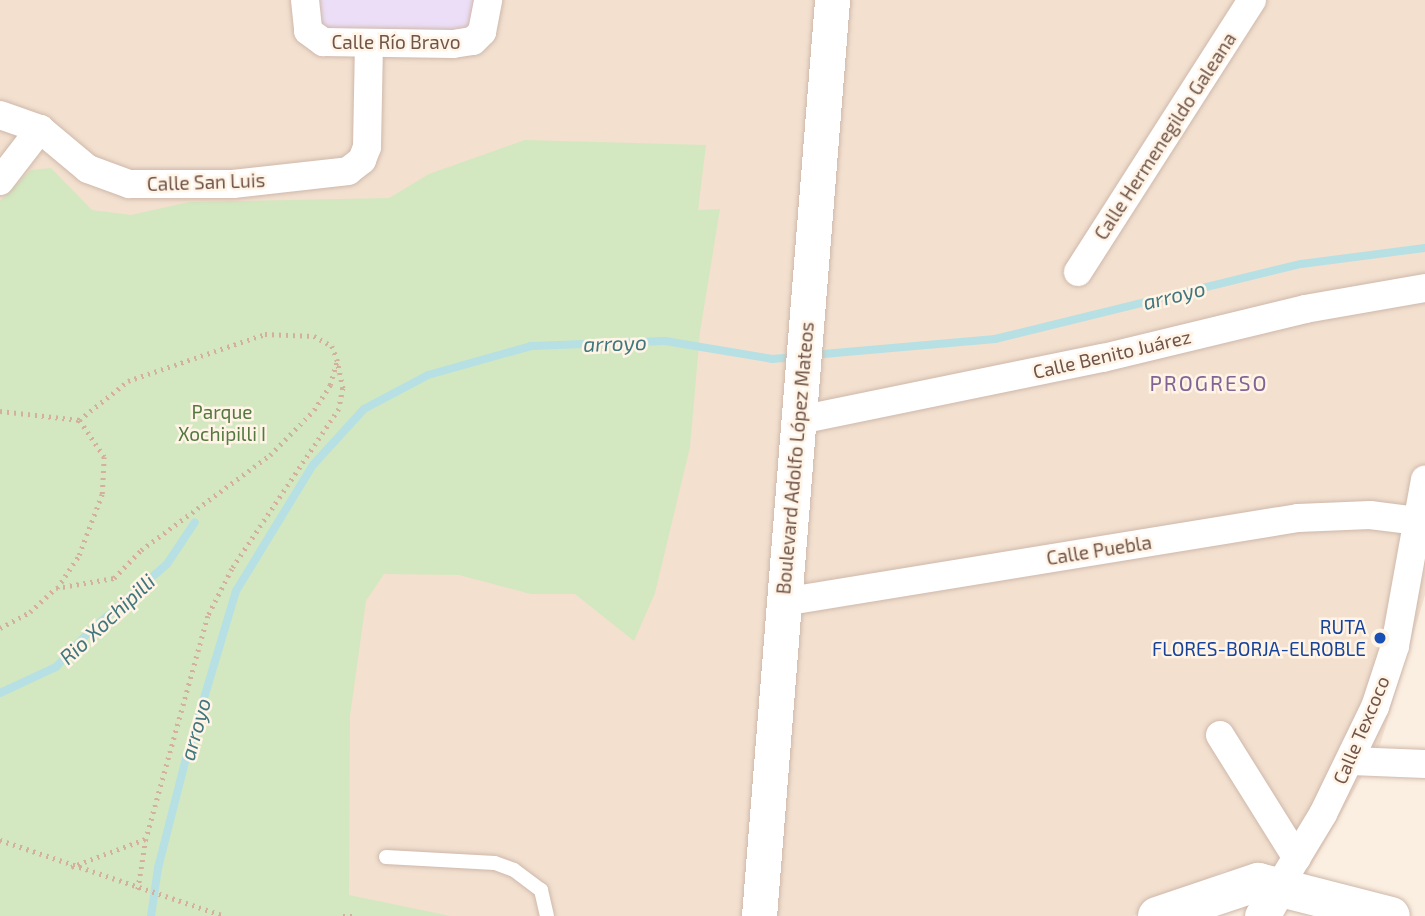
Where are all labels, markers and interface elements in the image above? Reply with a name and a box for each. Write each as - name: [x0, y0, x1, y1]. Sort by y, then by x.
- street label: Calle Hermenegildo Galeana: [1089, 28, 1241, 244]
- street label: Calle Río Bravo: [331, 31, 461, 53]
- street label: Calle San Luis: [146, 169, 266, 195]
- water label: arroyo: [1140, 275, 1208, 315]
- street label: Boulevard Adolfo López Mateos: [772, 321, 818, 595]
- street label: Calle Benito Juárez: [1031, 325, 1193, 383]
- water label: arroyo: [583, 329, 647, 357]
- district label: PROGRESO: [1150, 370, 1268, 396]
- park label: Parque Xochipilli I: [178, 401, 266, 445]
- street label: Calle Puebla: [1045, 530, 1153, 570]
- water label: Rio Xochipilli: [54, 568, 160, 670]
- place label: RUTA FLORES-BORJA-ELROBLE: [1152, 616, 1366, 660]
- marker: RUTA FLORES-BORJA-ELROBLE: [1372, 630, 1388, 646]
- street label: Calle Texcoco: [1328, 672, 1394, 788]
- water label: arroyo: [174, 695, 216, 763]

